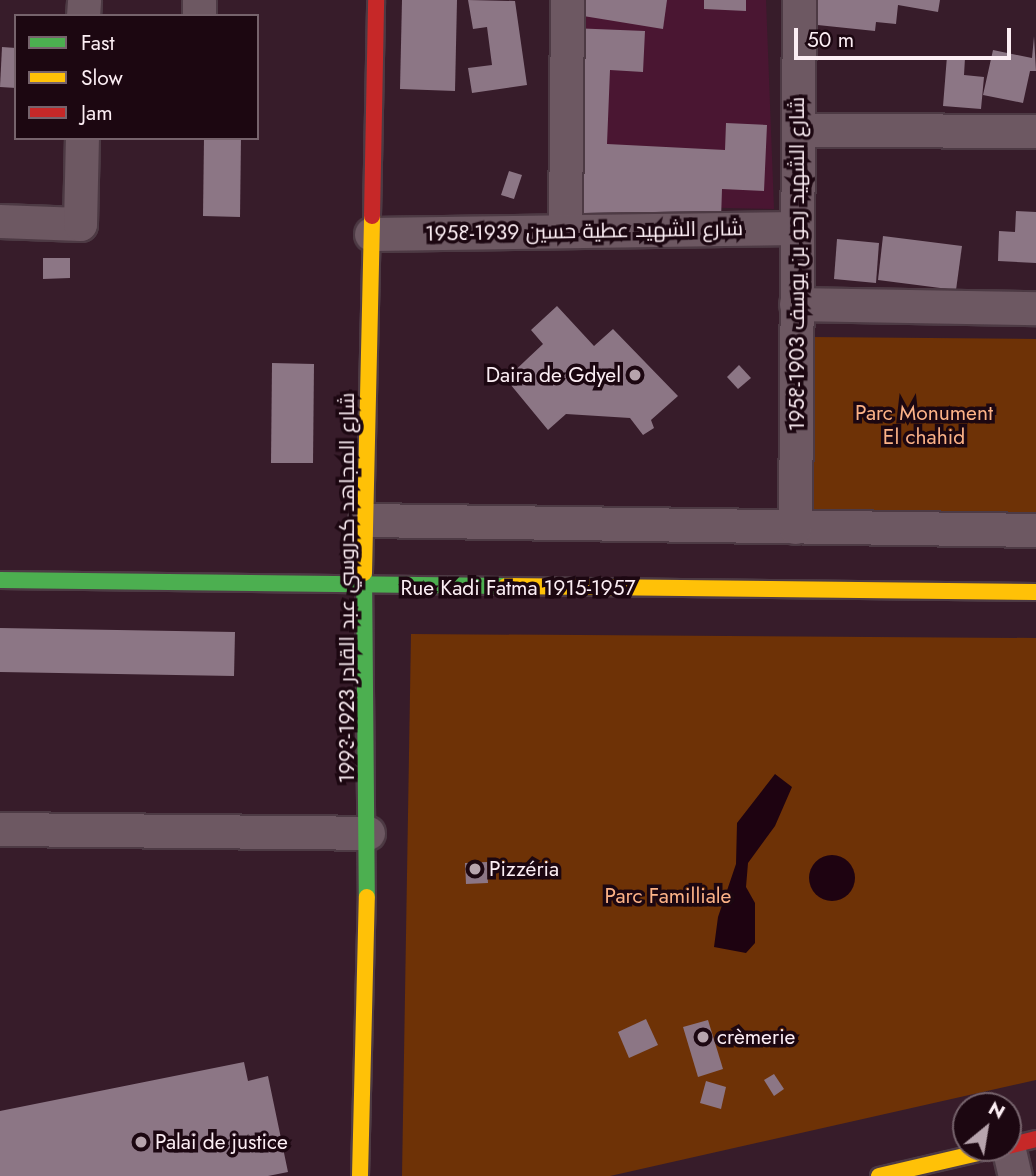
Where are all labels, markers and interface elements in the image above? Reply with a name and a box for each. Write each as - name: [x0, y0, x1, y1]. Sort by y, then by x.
- legend: [14, 14, 259, 140]
- scale bar: [798, 14, 1015, 58]
- text: 50 m: [807, 25, 854, 55]
- text: Fast: [81, 28, 114, 58]
- text: Slow: [81, 63, 123, 93]
- street label: شارع الشهيد رحو بن يوسف 1903-1958: [784, 97, 810, 431]
- text: Jam: [81, 98, 113, 128]
- street label: شارع الشهيد عطية حسين 1939-1958: [425, 216, 743, 246]
- place label: Daira de Gdyel: [486, 362, 621, 388]
- marker: Daira de Gdyel: [627, 367, 643, 383]
- street label: شارع المجاهد كدروسي عبد القادر 1923-1993: [334, 393, 360, 783]
- park label: Parc Monument El chahid: [855, 400, 993, 450]
- street label: Rue Kadi Fatma 1915-1957: [400, 575, 636, 601]
- place label: Pizzéria: [489, 856, 559, 882]
- marker: Pizzéria: [467, 861, 483, 877]
- park label: Parc Familliale: [605, 883, 731, 909]
- place label: crèmerie: [717, 1024, 795, 1050]
- marker: crèmerie: [695, 1029, 711, 1045]
- north arrow: [952, 1092, 1022, 1162]
- text: N: [983, 1095, 1010, 1126]
- place label: Palai de justice: [155, 1129, 288, 1155]
- marker: Palai de justice: [133, 1134, 149, 1150]

